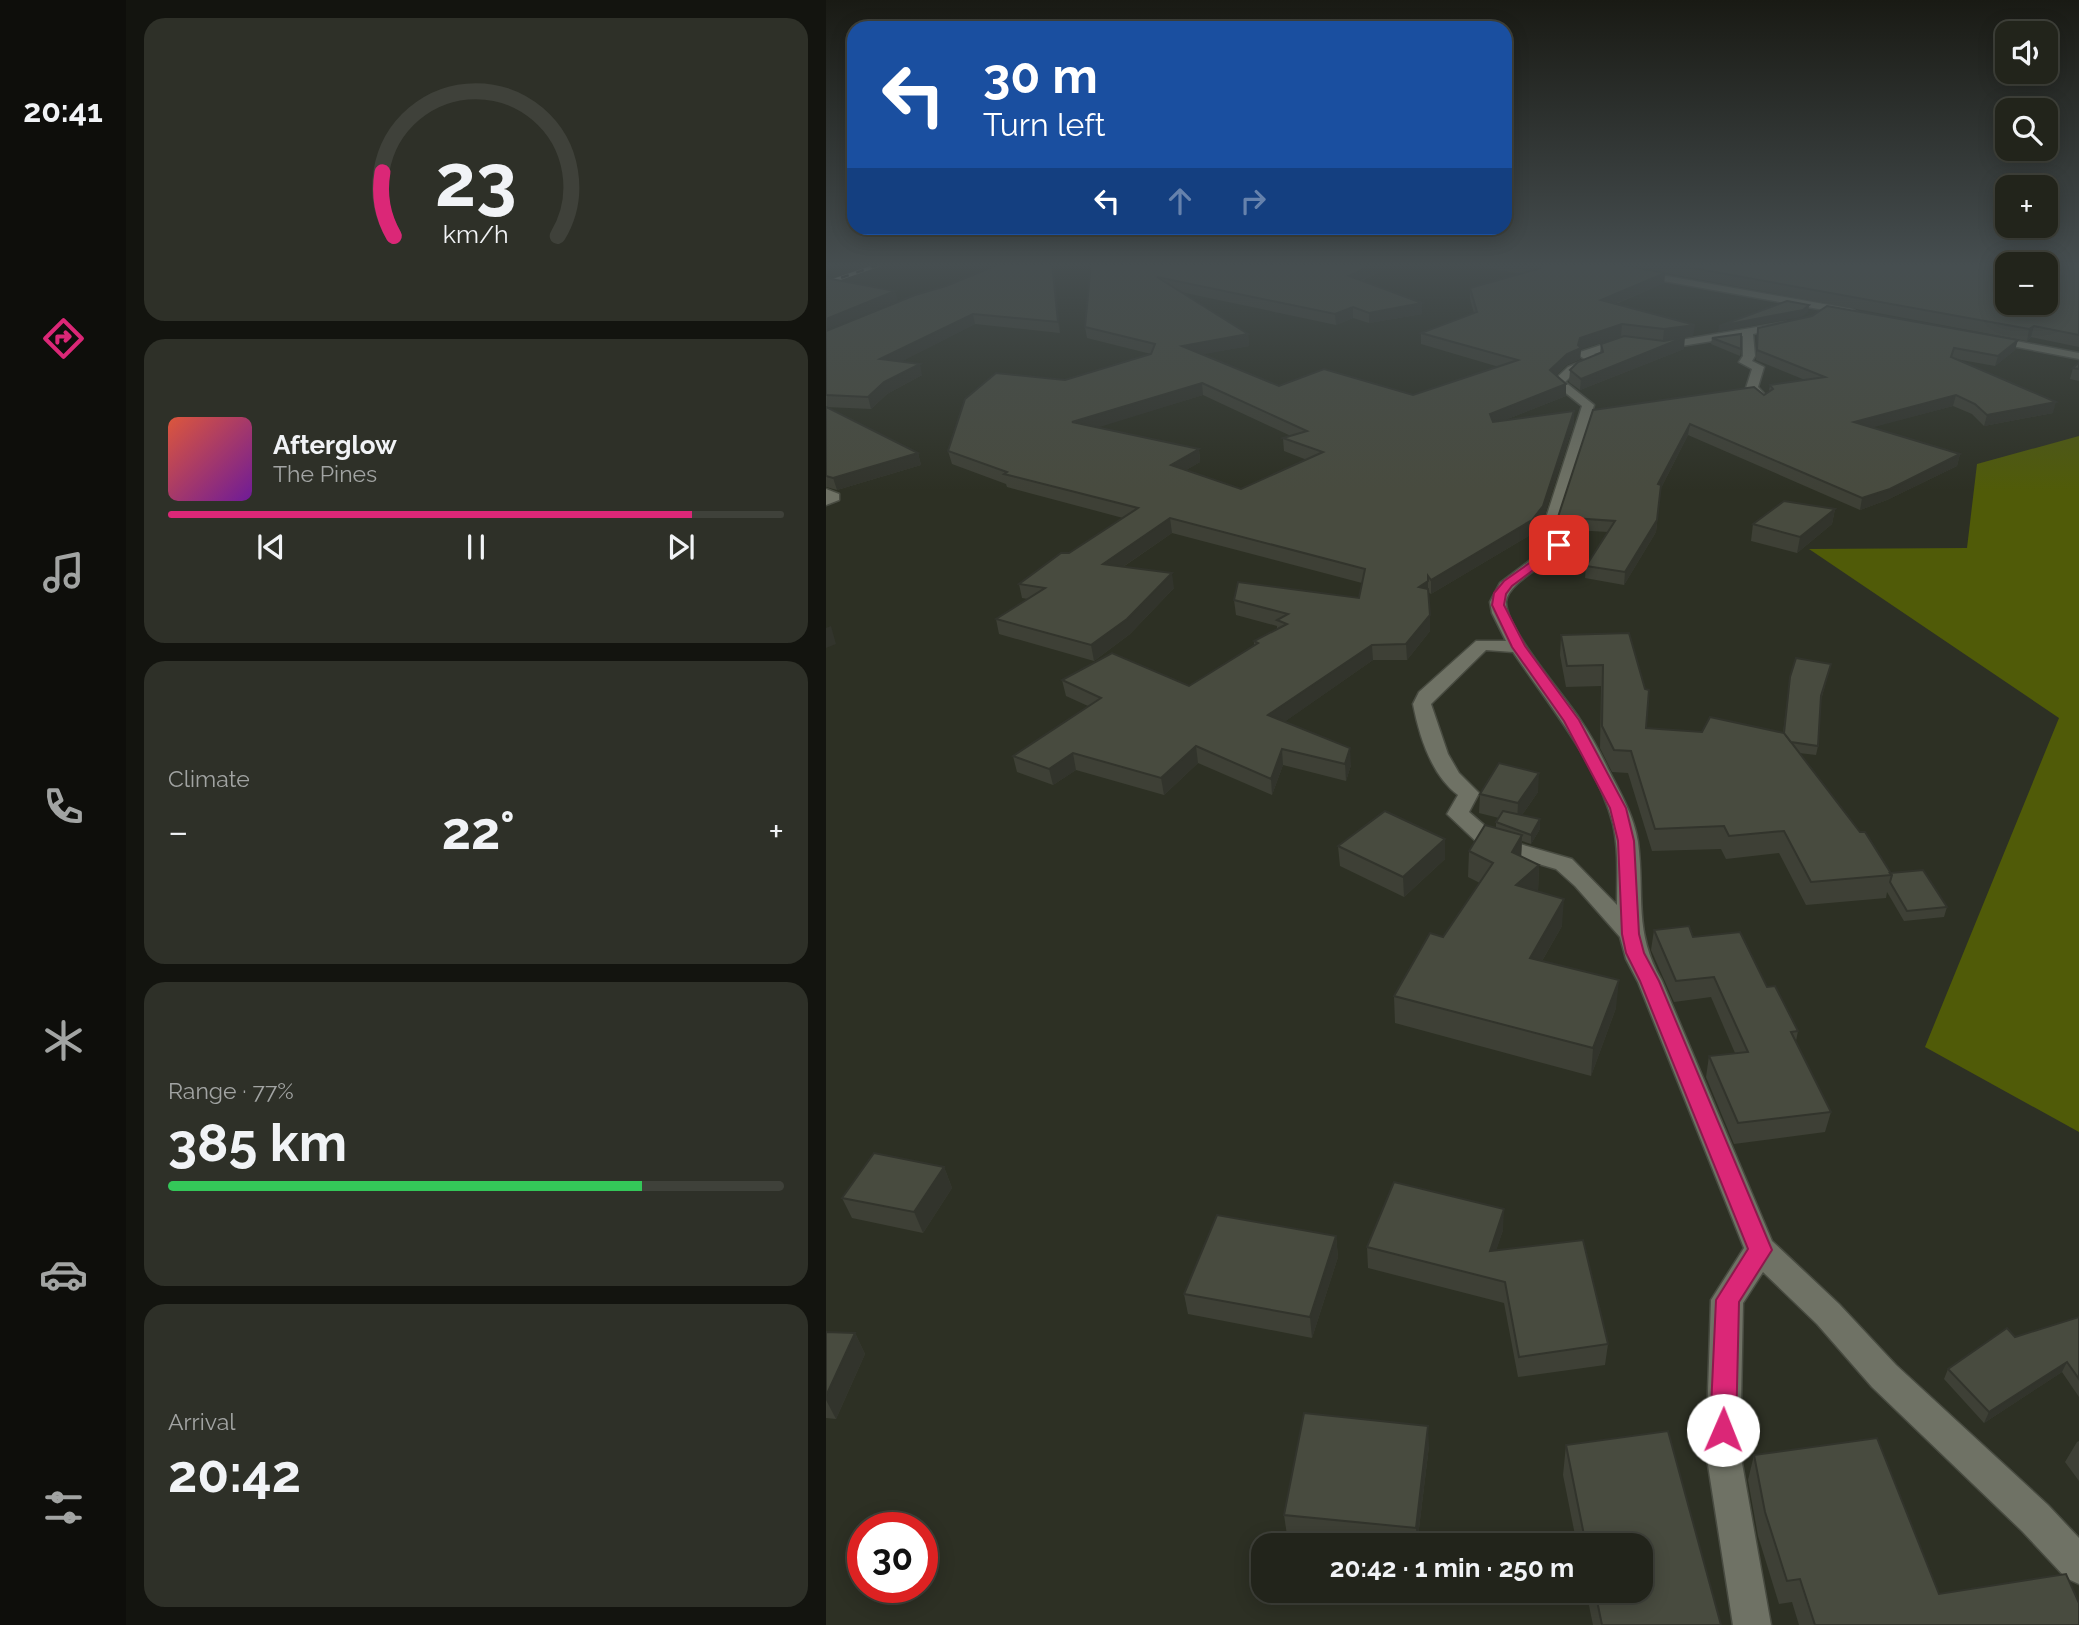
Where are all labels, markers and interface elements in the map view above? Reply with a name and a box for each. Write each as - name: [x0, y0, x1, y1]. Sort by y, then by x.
- map controls: [1995, 21, 2058, 315]
- button: sound: [1995, 21, 2058, 84]
- text: 30 m: [983, 47, 1098, 104]
- icon: left: [868, 49, 959, 140]
- text: 20:41: [23, 92, 103, 129]
- button: search: [1995, 98, 2058, 161]
- text: Turn left: [983, 106, 1105, 143]
- text: 23: [435, 138, 517, 223]
- button: +: [1995, 175, 2058, 238]
- icon: left: [1088, 182, 1126, 220]
- icon: ahead: [1161, 182, 1199, 220]
- icon: right: [1234, 182, 1272, 220]
- text: km/h: [443, 219, 509, 249]
- button: −: [1995, 252, 2058, 315]
- icon: directions: [39, 314, 88, 363]
- text: Afterglow: [273, 430, 397, 460]
- text: The Pines: [273, 460, 377, 487]
- pin: [1529, 515, 1589, 575]
- icon: arrive: [1540, 526, 1578, 564]
- icon: previous: [252, 528, 290, 566]
- icon: pause: [457, 528, 495, 566]
- icon: next: [662, 528, 700, 566]
- icon: music: [39, 548, 88, 597]
- text: Climate: [168, 765, 250, 792]
- icon: phone: [39, 782, 88, 831]
- text: 22°: [442, 800, 515, 861]
- text: −: [168, 809, 188, 854]
- text: +: [768, 809, 784, 854]
- icon: climate: [39, 1016, 88, 1065]
- text: Range · 77%: [168, 1077, 294, 1104]
- text: 385 km: [168, 1112, 347, 1173]
- icon: car: [39, 1250, 88, 1299]
- position arrow: [1686, 1393, 1760, 1467]
- text: Arrival: [168, 1408, 235, 1435]
- text: 20:42: [168, 1443, 301, 1504]
- icon: filters: [39, 1483, 88, 1532]
- speed limit sign: 30: [847, 1512, 938, 1603]
- text: 20:42 · 1 min · 250 m: [1330, 1553, 1574, 1583]

